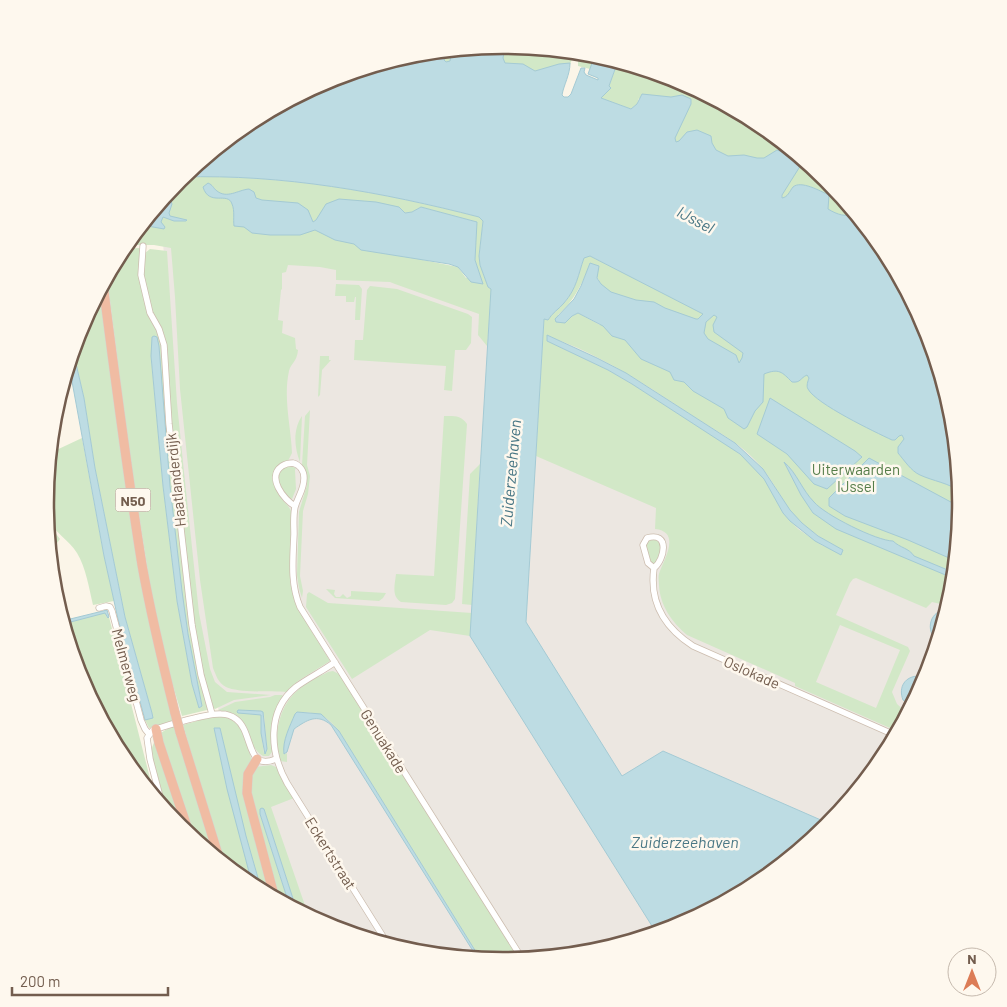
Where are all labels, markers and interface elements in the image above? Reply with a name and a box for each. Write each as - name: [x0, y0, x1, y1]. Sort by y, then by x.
- water label: IJssel: [674, 201, 718, 237]
- water label: Zuiderzeehaven: [496, 419, 524, 527]
- street label: Haatlanderdijk: [161, 432, 189, 528]
- park label: Uiterwaarden IJssel: [812, 460, 900, 495]
- road number: N50: [116, 488, 150, 512]
- street label: Melmerweg: [109, 626, 145, 704]
- street label: Oslokade: [721, 652, 783, 692]
- street label: Genuakade: [357, 706, 411, 776]
- street label: Eckertstraat: [302, 813, 360, 893]
- water label: Zuiderzeehaven: [631, 832, 739, 851]
- north arrow: [947, 947, 997, 997]
- text: N: [967, 950, 977, 967]
- scale bar: [12, 964, 169, 996]
- text: 200 m: [20, 972, 60, 990]

